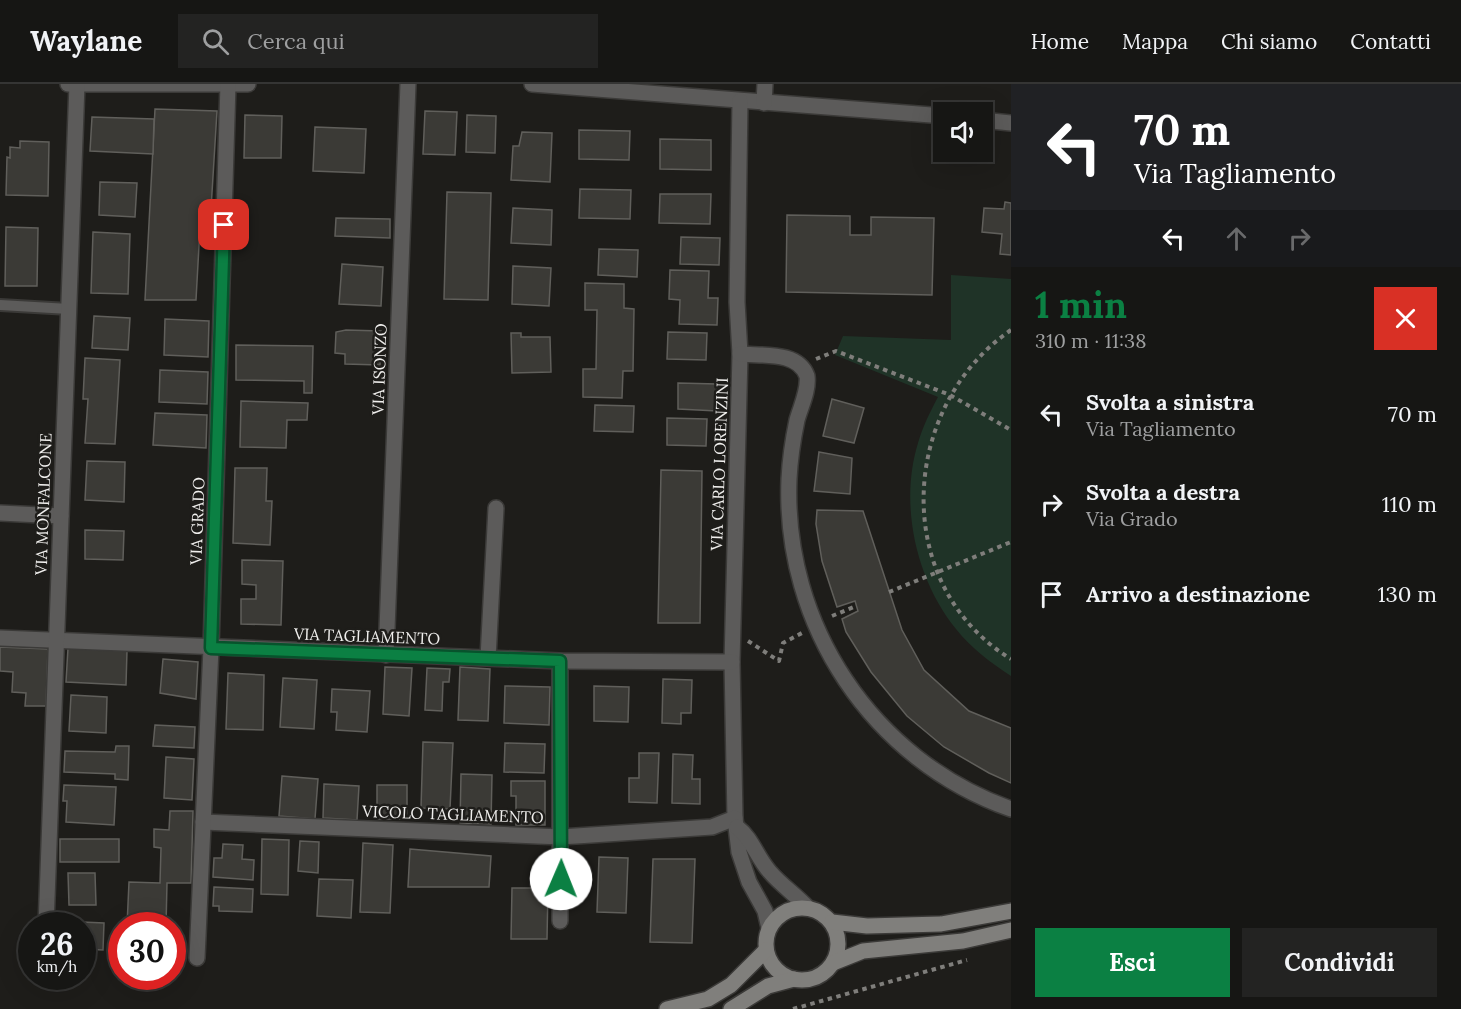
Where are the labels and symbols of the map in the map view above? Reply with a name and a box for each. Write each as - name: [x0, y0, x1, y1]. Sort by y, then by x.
- pin: [198, 199, 249, 250]
- street label: VIA ISONZO: [367, 323, 391, 416]
- street label: VIA CARLO LORENZINI: [706, 377, 732, 552]
- street label: VIA MONFALCONE: [30, 432, 55, 577]
- street label: VIA GRADO: [185, 477, 209, 566]
- street label: VIA TAGLIAMENTO: [292, 623, 441, 649]
- street label: VICOLO TAGLIAMENTO: [361, 801, 544, 827]
- position arrow: [529, 847, 593, 911]
- speed limit sign: 30: [108, 912, 186, 990]

